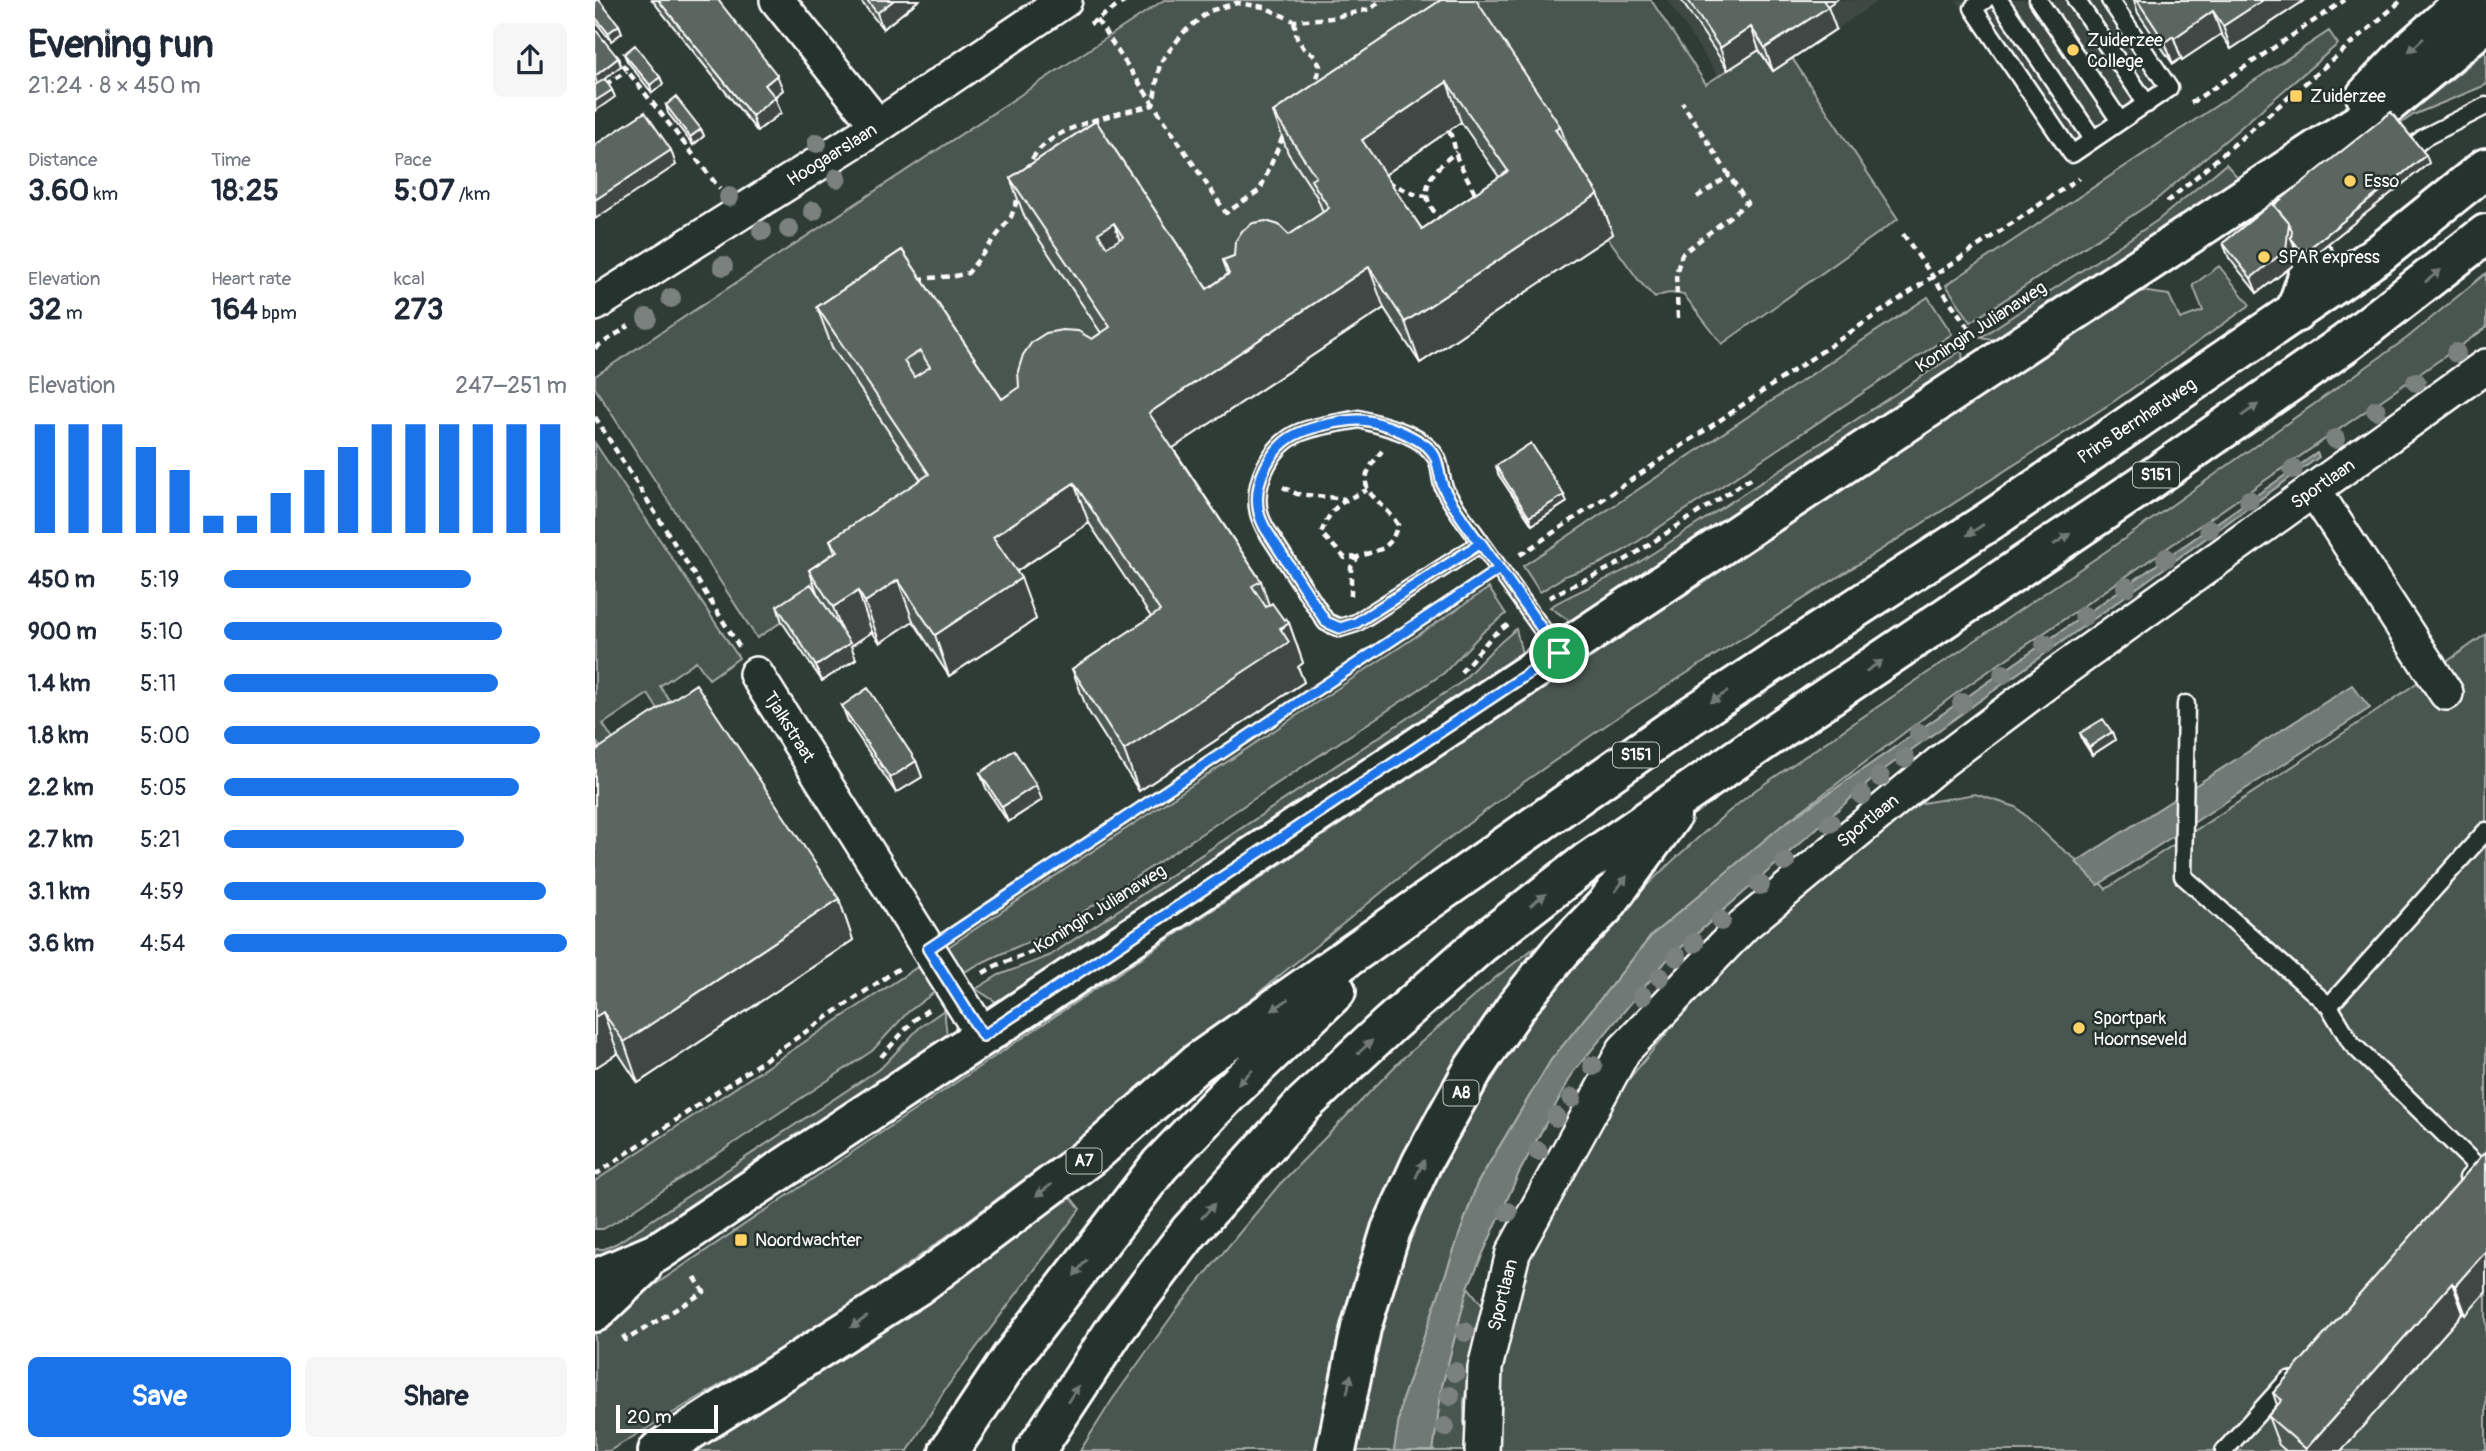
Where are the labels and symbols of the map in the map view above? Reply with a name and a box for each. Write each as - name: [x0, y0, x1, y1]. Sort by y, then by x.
- place label: Zuiderzee College: [2087, 29, 2163, 73]
- one-way arrow: [2407, 37, 2425, 53]
- marker: Zuiderzee College: [2065, 42, 2081, 58]
- place label: Zuiderzee: [2310, 85, 2386, 108]
- marker: Zuiderzee: [2288, 88, 2304, 104]
- street label: Hoogaarslaan: [783, 118, 881, 192]
- place label: Esso: [2364, 170, 2399, 193]
- marker: Esso: [2342, 173, 2358, 189]
- place label: SPAR express: [2278, 246, 2380, 269]
- marker: SPAR express: [2256, 249, 2272, 265]
- one-way arrow: [2424, 268, 2442, 283]
- street label: Koningin Julianaweg: [1911, 276, 2051, 378]
- street label: Prins Bernhardweg: [2073, 373, 2201, 469]
- one-way arrow: [2241, 403, 2259, 417]
- street label: Sportlaan: [2286, 454, 2360, 514]
- road number: S151: [2133, 462, 2179, 488]
- one-way arrow: [1965, 524, 1984, 537]
- one-way arrow: [2053, 532, 2071, 546]
- pin: [1529, 623, 1589, 683]
- one-way arrow: [1865, 659, 1883, 673]
- street label: Tjalkstraat: [758, 687, 820, 767]
- one-way arrow: [1710, 690, 1729, 703]
- road number: S151: [1613, 742, 1659, 768]
- street label: Sportlaan: [1832, 789, 1904, 853]
- street label: Koningin Julianaweg: [1030, 859, 1170, 959]
- one-way arrow: [1613, 875, 1627, 893]
- one-way arrow: [1529, 892, 1547, 907]
- one-way arrow: [1271, 998, 1289, 1012]
- place label: Sportpark Hoornseveld: [2093, 1007, 2187, 1051]
- marker: Sportpark Hoornseveld: [2071, 1020, 2087, 1036]
- one-way arrow: [1356, 1039, 1374, 1055]
- one-way arrow: [1236, 1069, 1253, 1086]
- road number: A8: [1443, 1080, 1479, 1106]
- road number: A7: [1067, 1148, 1101, 1174]
- one-way arrow: [1414, 1159, 1425, 1179]
- one-way arrow: [1035, 1183, 1053, 1197]
- one-way arrow: [1200, 1202, 1216, 1220]
- place label: Noordwachter: [755, 1229, 863, 1252]
- marker: Noordwachter: [733, 1232, 749, 1248]
- street label: Sportlaan: [1483, 1257, 1523, 1333]
- one-way arrow: [1074, 1259, 1088, 1277]
- one-way arrow: [849, 1316, 869, 1329]
- one-way arrow: [1343, 1373, 1354, 1395]
- one-way arrow: [1066, 1384, 1079, 1404]
- scale bar: [616, 1402, 717, 1434]

